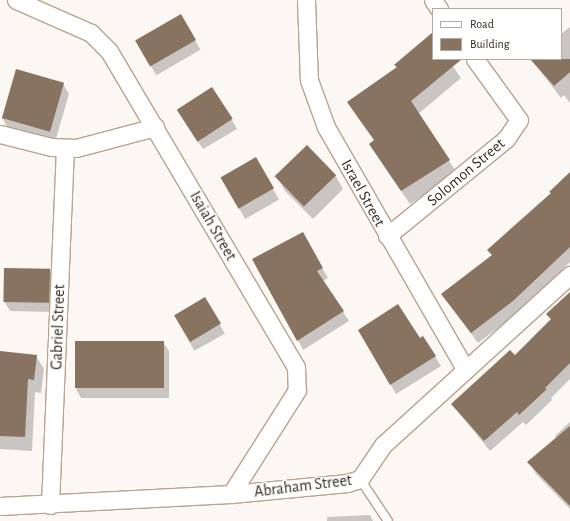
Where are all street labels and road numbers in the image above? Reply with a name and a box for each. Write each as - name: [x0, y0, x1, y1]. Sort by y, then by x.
- street label: Solomon Street: [423, 134, 509, 210]
- street label: Israel Street: [337, 156, 389, 230]
- street label: Isaiah Street: [185, 188, 241, 264]
- street label: Gabriel Street: [47, 284, 69, 370]
- street label: Abraham Street: [253, 470, 353, 502]

